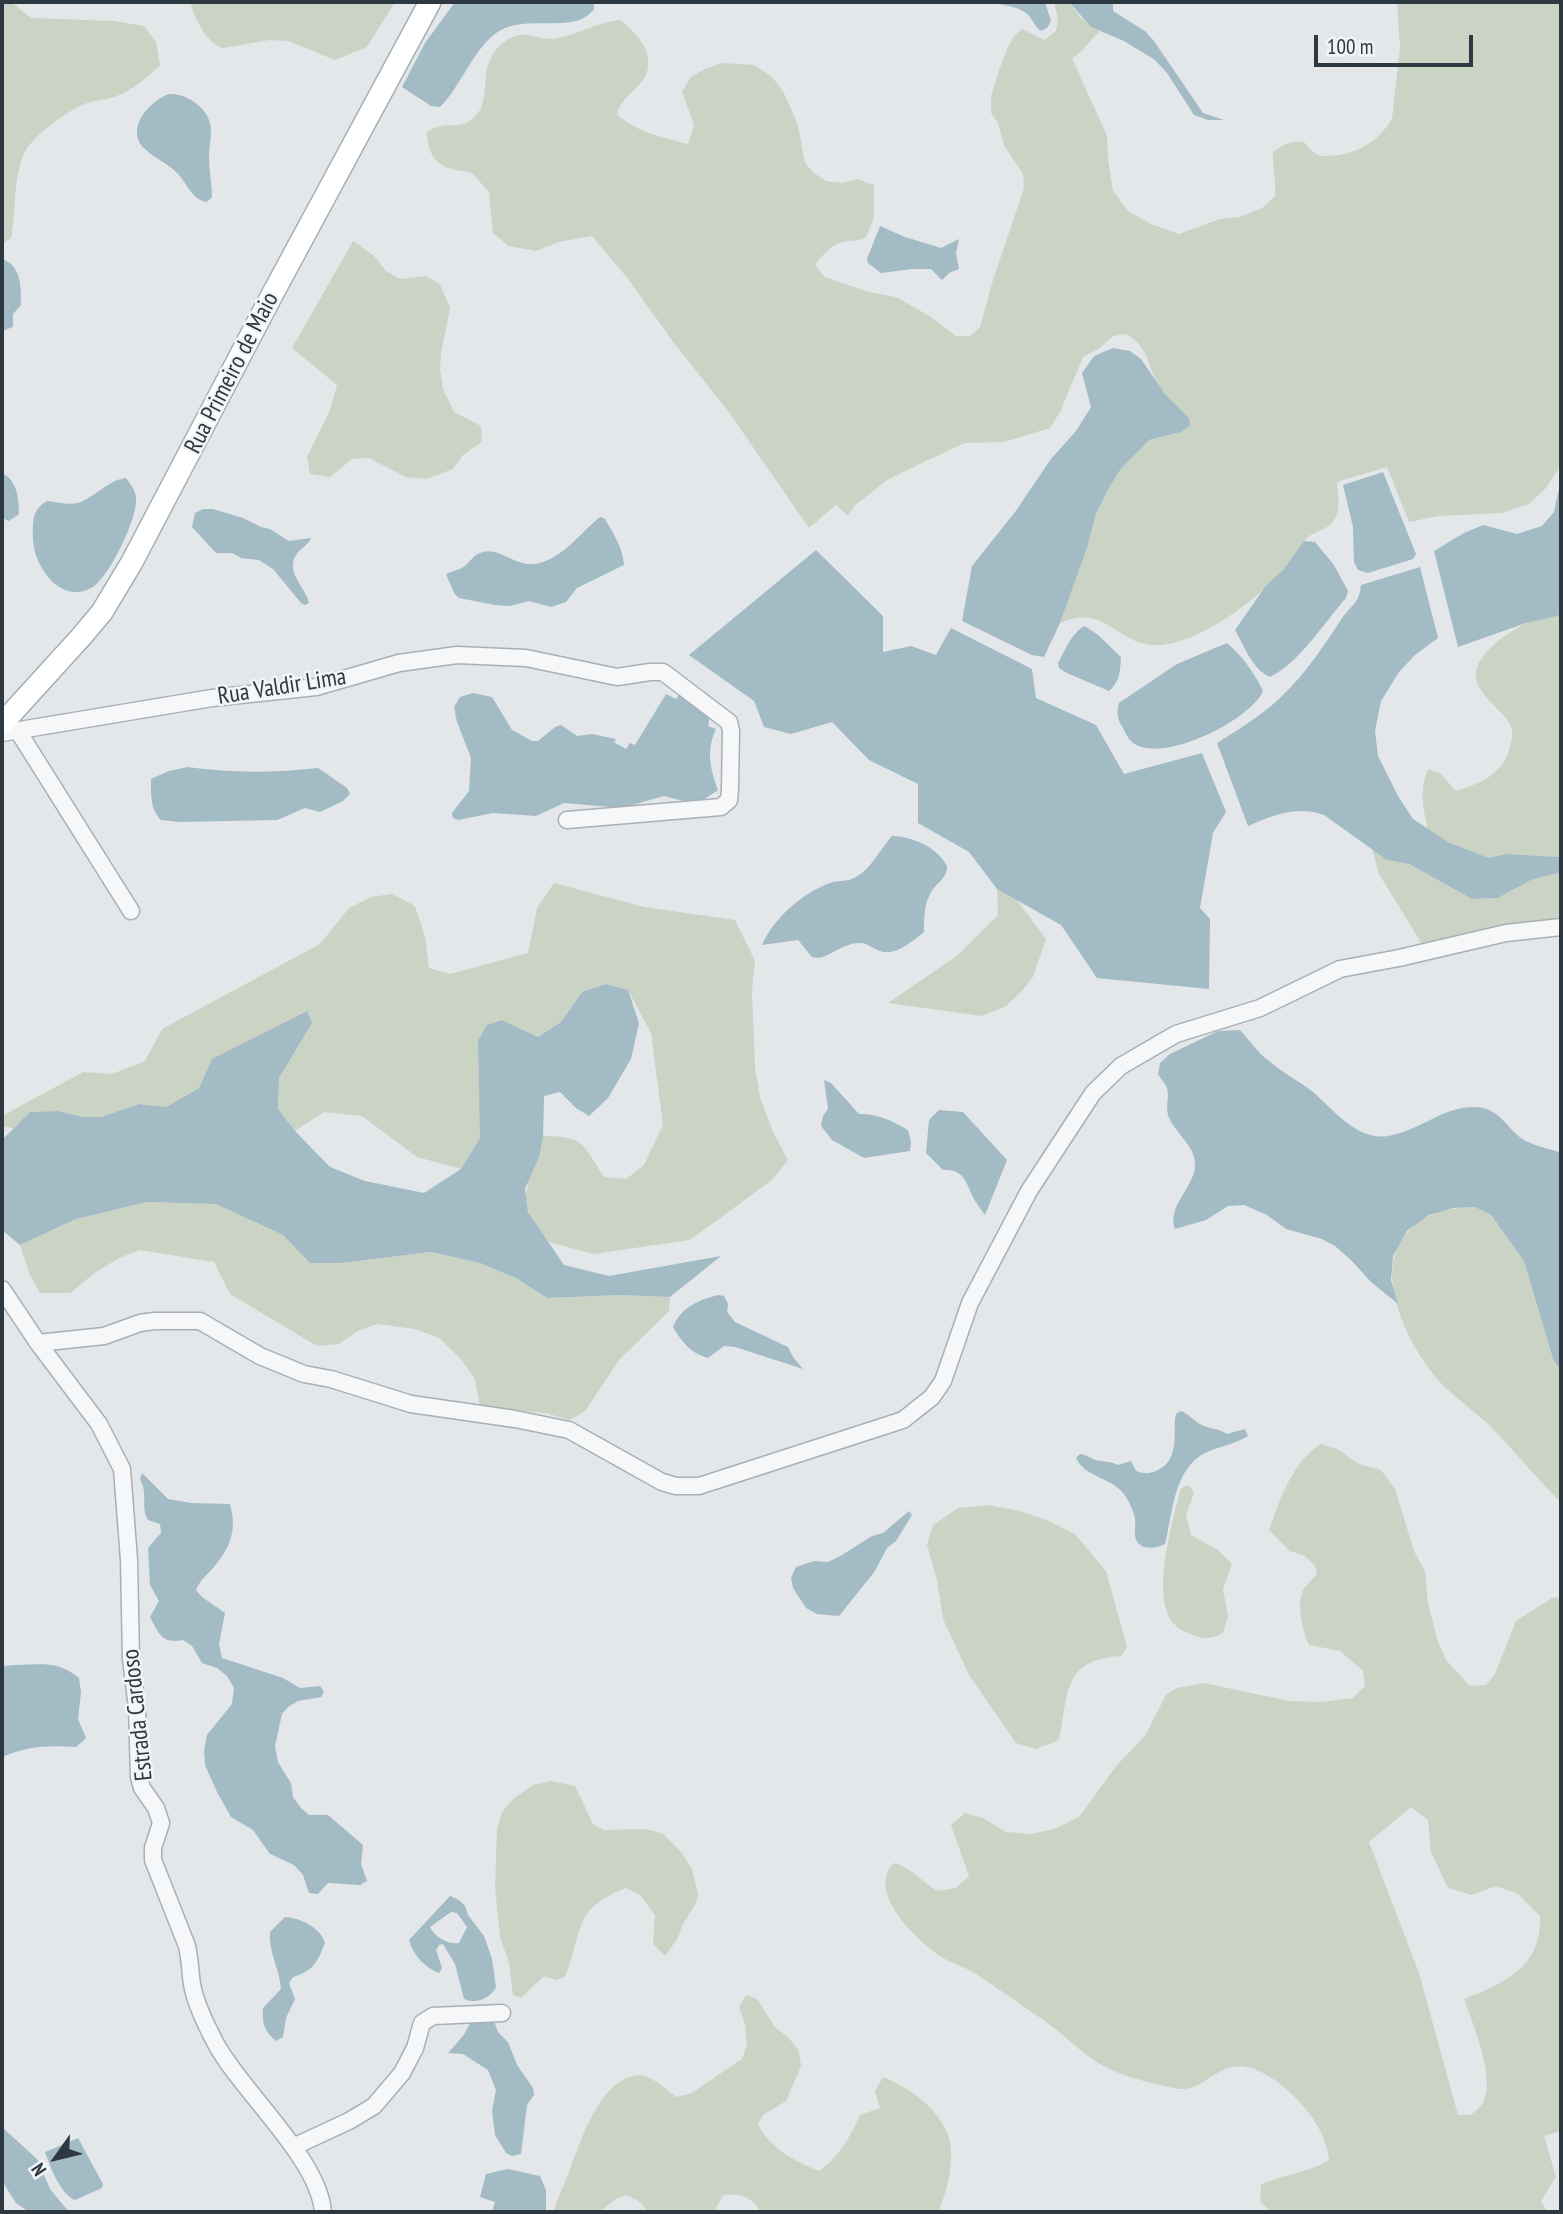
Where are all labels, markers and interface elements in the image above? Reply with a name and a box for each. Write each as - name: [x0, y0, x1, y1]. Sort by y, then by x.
- scale bar: [1318, 21, 1477, 65]
- text: 100 m: [1327, 33, 1373, 60]
- street label: Rua Primeiro de Maio: [179, 288, 285, 458]
- street label: Rua Valdir Lima: [216, 663, 348, 711]
- street label: Estrada Cardoso: [117, 1648, 159, 1782]
- north arrow: [21, 2123, 91, 2193]
- text: N: [26, 2159, 51, 2181]

